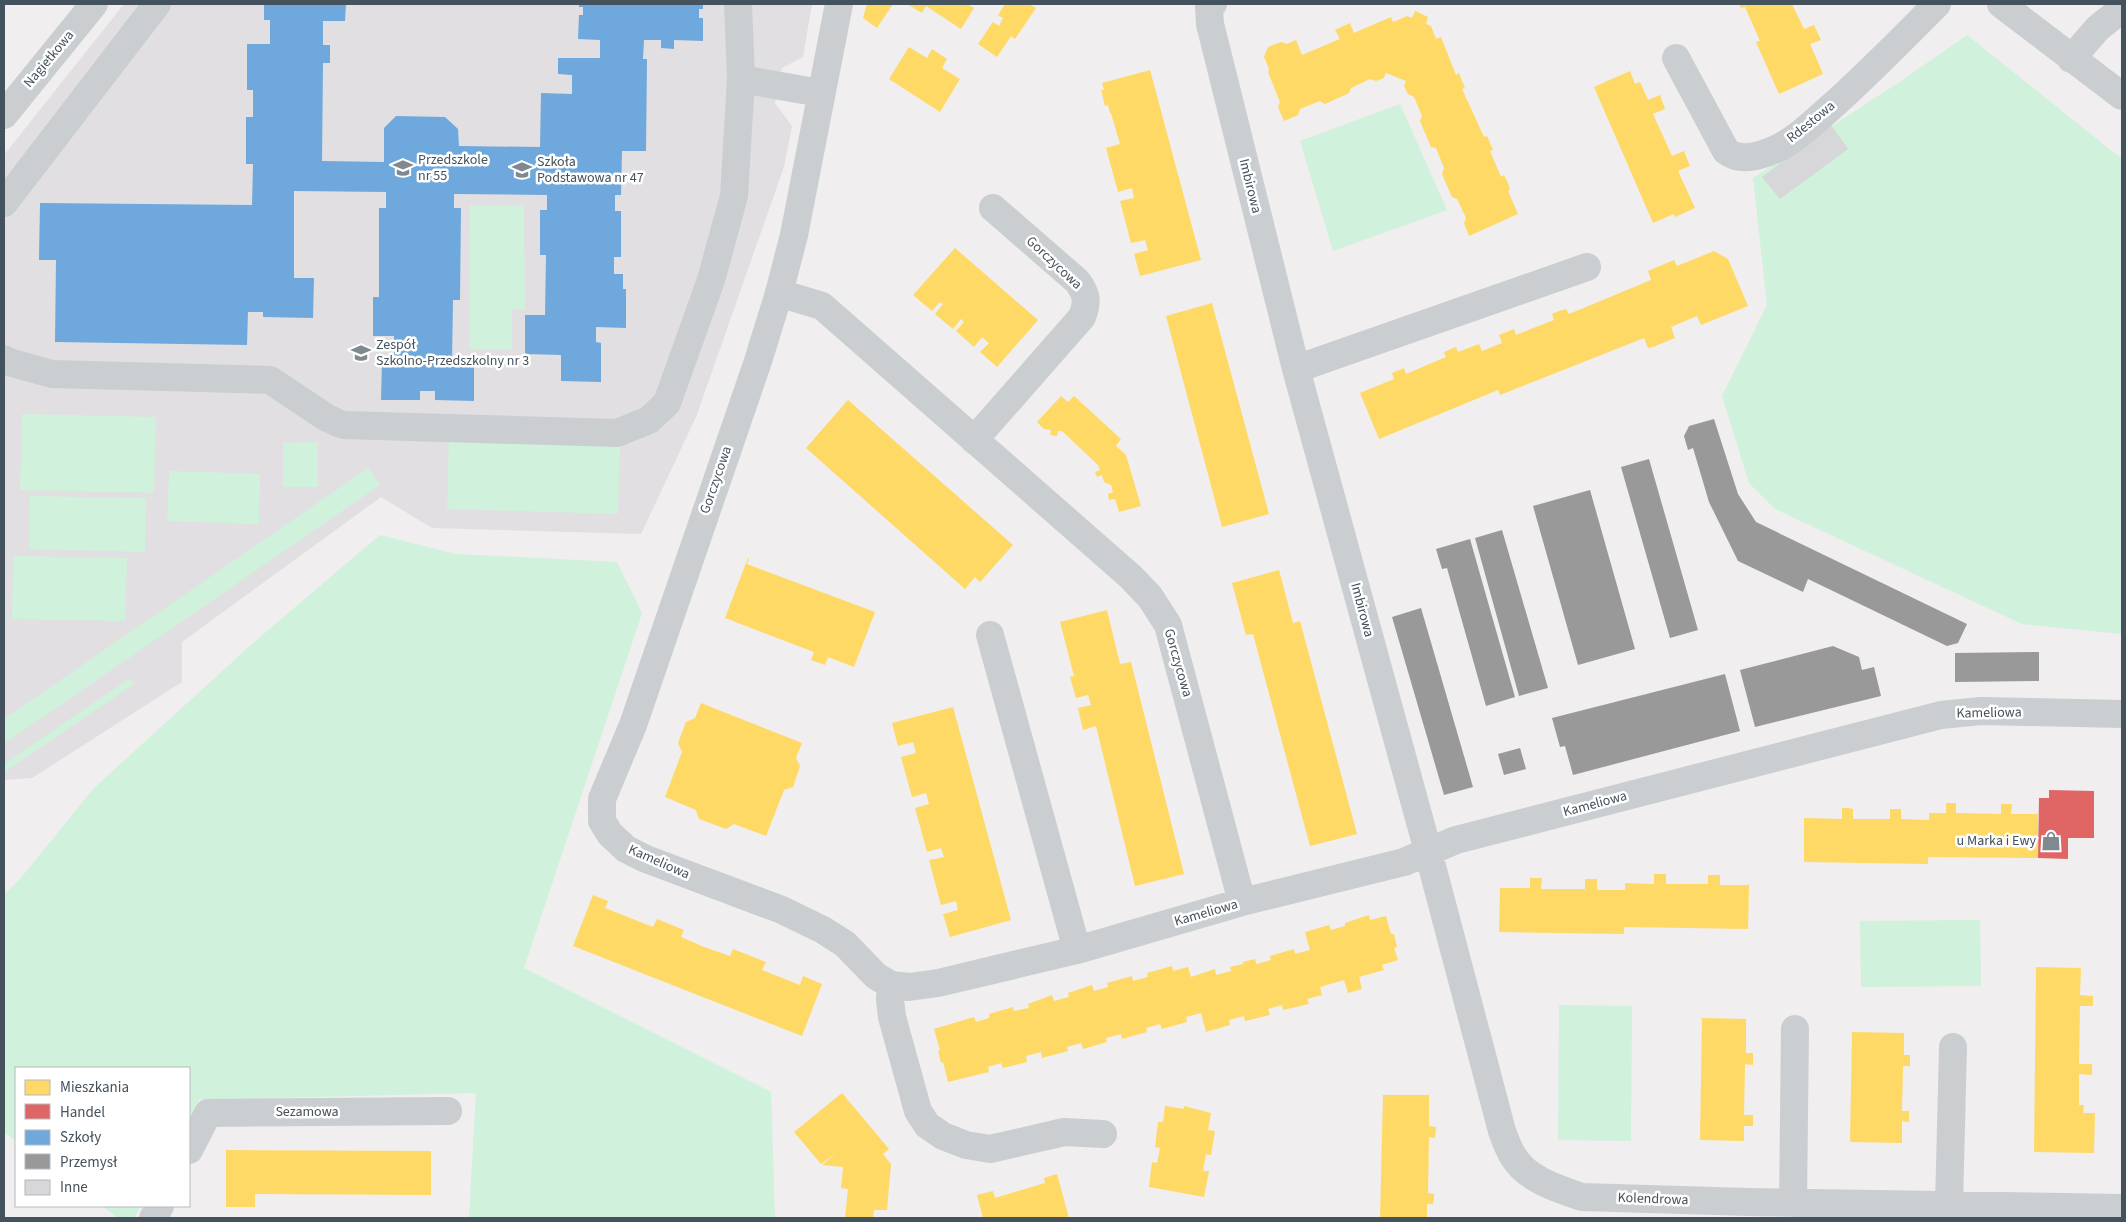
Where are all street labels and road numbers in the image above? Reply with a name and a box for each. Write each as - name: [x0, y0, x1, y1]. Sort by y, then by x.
- street label: Nagietkowa: [19, 26, 79, 92]
- street label: Rdestowa: [1782, 96, 1840, 148]
- street label: Imbirowa: [1234, 157, 1266, 215]
- street label: Gorczycowa: [1021, 232, 1087, 294]
- street label: Gorczycowa: [695, 443, 737, 517]
- street label: Imbirowa: [1345, 581, 1379, 639]
- street label: Gorczycowa: [1159, 626, 1197, 700]
- street label: Kameliowa: [1956, 702, 2022, 724]
- street label: Kameliowa: [1561, 786, 1629, 822]
- street label: Kameliowa: [625, 840, 693, 884]
- street label: Kameliowa: [1172, 894, 1240, 932]
- street label: Sezamowa: [275, 1102, 339, 1122]
- street label: Kolendrowa: [1617, 1188, 1689, 1210]

